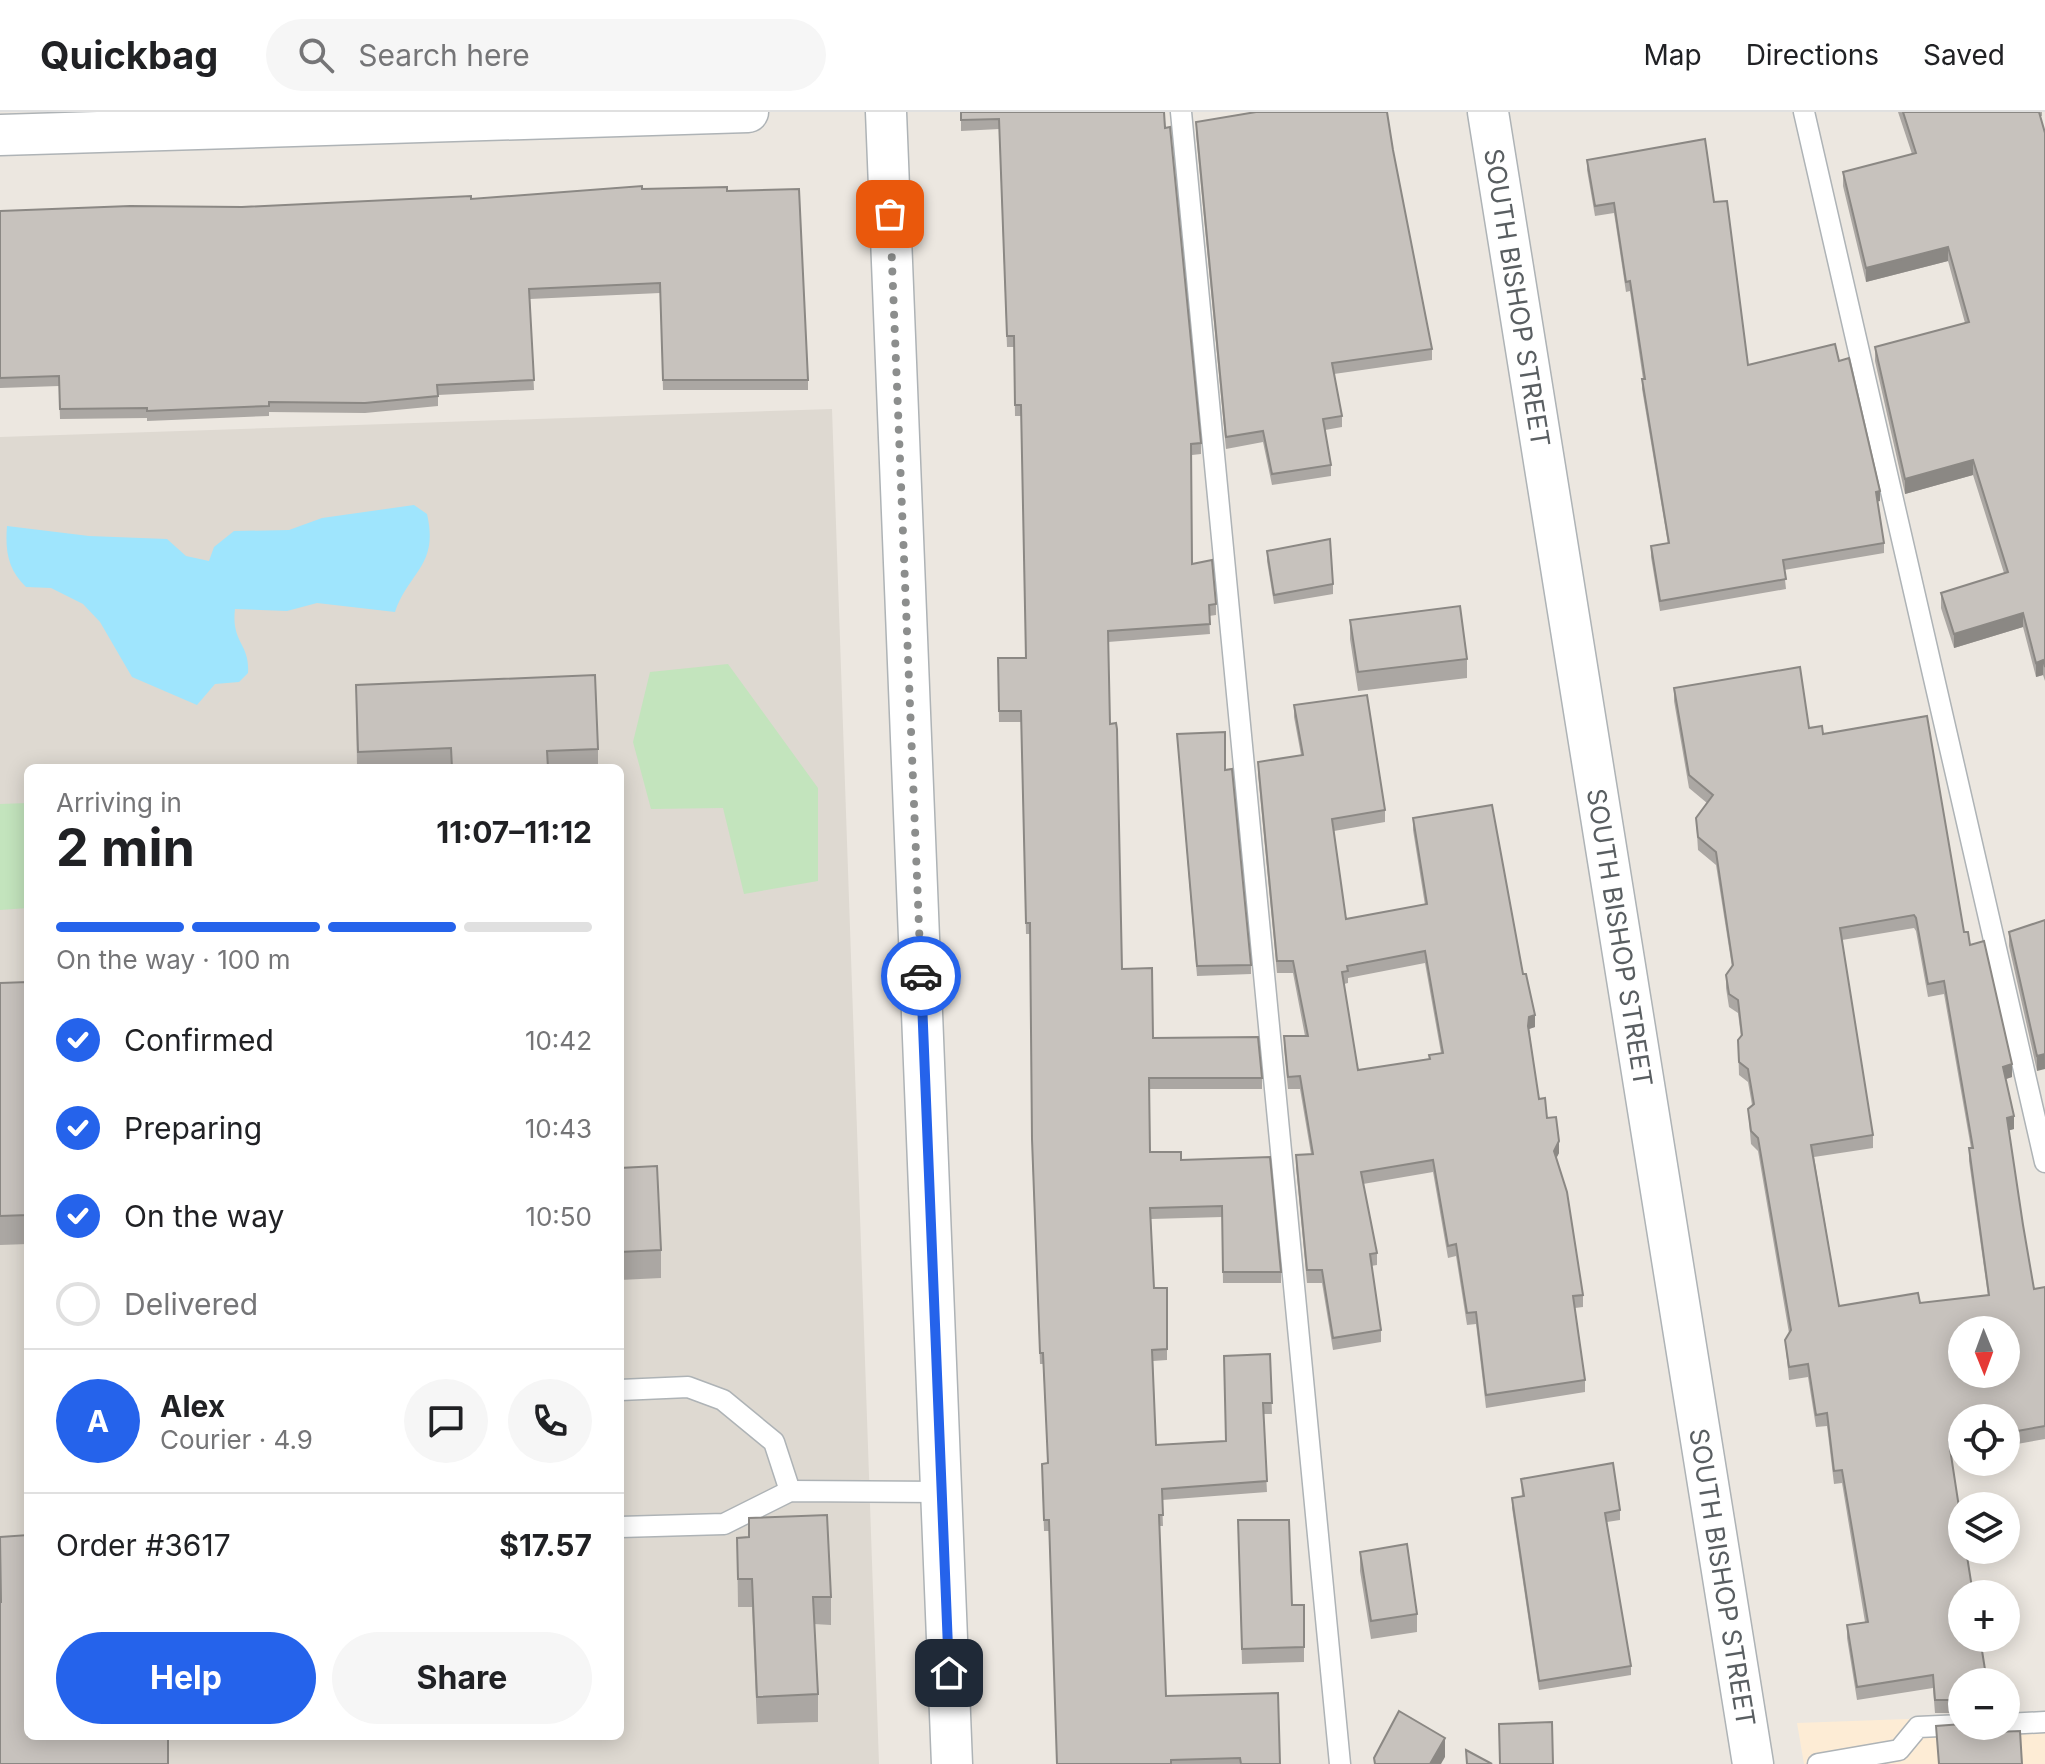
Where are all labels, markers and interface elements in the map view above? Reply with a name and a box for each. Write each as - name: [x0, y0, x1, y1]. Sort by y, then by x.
- search box: [266, 19, 826, 91]
- text: Quickbag: [40, 32, 218, 78]
- icon: search: [294, 33, 338, 77]
- text: Search here: [358, 37, 530, 73]
- text: Map: [1643, 38, 1702, 72]
- text: Directions: [1746, 38, 1879, 72]
- text: Saved: [1923, 38, 2005, 72]
- street label: SOUTH BISHOP STREET: [1479, 146, 1557, 449]
- pin: [856, 180, 924, 248]
- icon: bag: [868, 192, 912, 236]
- street label: SOUTH BISHOP STREET: [1581, 786, 1660, 1089]
- text: Arriving in: [56, 787, 182, 818]
- text: 11:07–11:12: [436, 814, 592, 850]
- text: 2 min: [56, 816, 195, 879]
- courier: [881, 936, 961, 1016]
- text: On the way · 100 m: [56, 944, 291, 975]
- icon: car: [899, 954, 943, 998]
- icon: check: [56, 1018, 100, 1062]
- text: Confirmed: [124, 1022, 274, 1058]
- text: 10:42: [525, 1025, 592, 1056]
- icon: check: [56, 1106, 100, 1150]
- text: Preparing: [124, 1110, 262, 1146]
- text: 10:43: [525, 1113, 592, 1144]
- icon: check: [56, 1194, 100, 1238]
- text: On the way: [124, 1198, 284, 1234]
- text: 10:50: [525, 1201, 592, 1232]
- text: Delivered: [124, 1286, 258, 1322]
- north arrow: [1948, 1316, 2020, 1388]
- map controls: [1948, 1316, 2020, 1740]
- button: chat: [404, 1379, 488, 1463]
- button: phone: [508, 1379, 592, 1463]
- text: Alex: [160, 1388, 225, 1424]
- text: A: [87, 1403, 109, 1439]
- button: locate: [1948, 1404, 2020, 1476]
- text: Courier · 4.9: [160, 1424, 313, 1455]
- street label: SOUTH BISHOP STREET: [1684, 1426, 1762, 1729]
- button: layers: [1948, 1492, 2020, 1564]
- text: Order #3617: [56, 1527, 231, 1563]
- text: $17.57: [499, 1527, 592, 1563]
- button: +: [1948, 1580, 2020, 1652]
- button: Help: [56, 1632, 316, 1724]
- button: Share: [332, 1632, 592, 1724]
- pin: [915, 1639, 983, 1707]
- icon: home: [927, 1651, 971, 1695]
- button: −: [1948, 1668, 2020, 1740]

